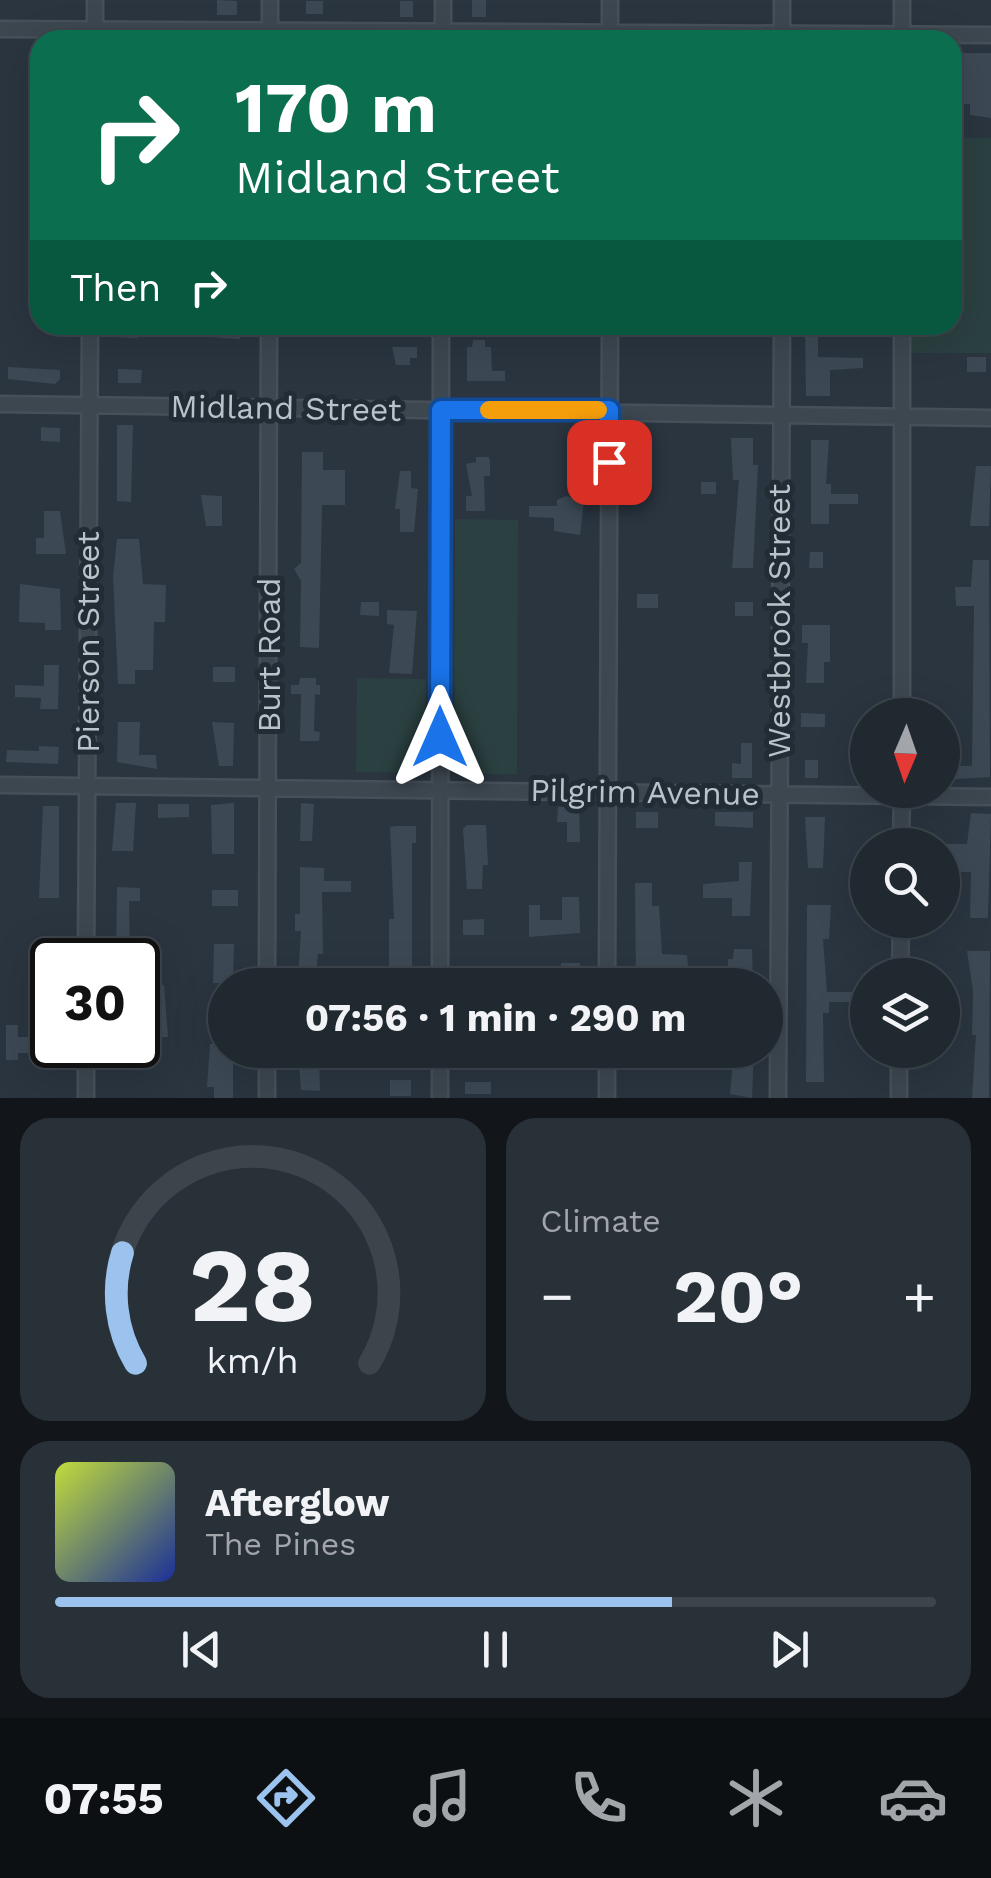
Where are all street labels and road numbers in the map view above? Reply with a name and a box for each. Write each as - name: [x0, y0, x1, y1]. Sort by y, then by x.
- street label: Midland Street: [170, 387, 402, 429]
- street label: Westbrook Street: [760, 484, 798, 758]
- street label: Pierson Street: [69, 531, 107, 753]
- street label: Burt Road: [250, 577, 288, 733]
- street label: Pilgrim Avenue: [530, 771, 760, 813]

